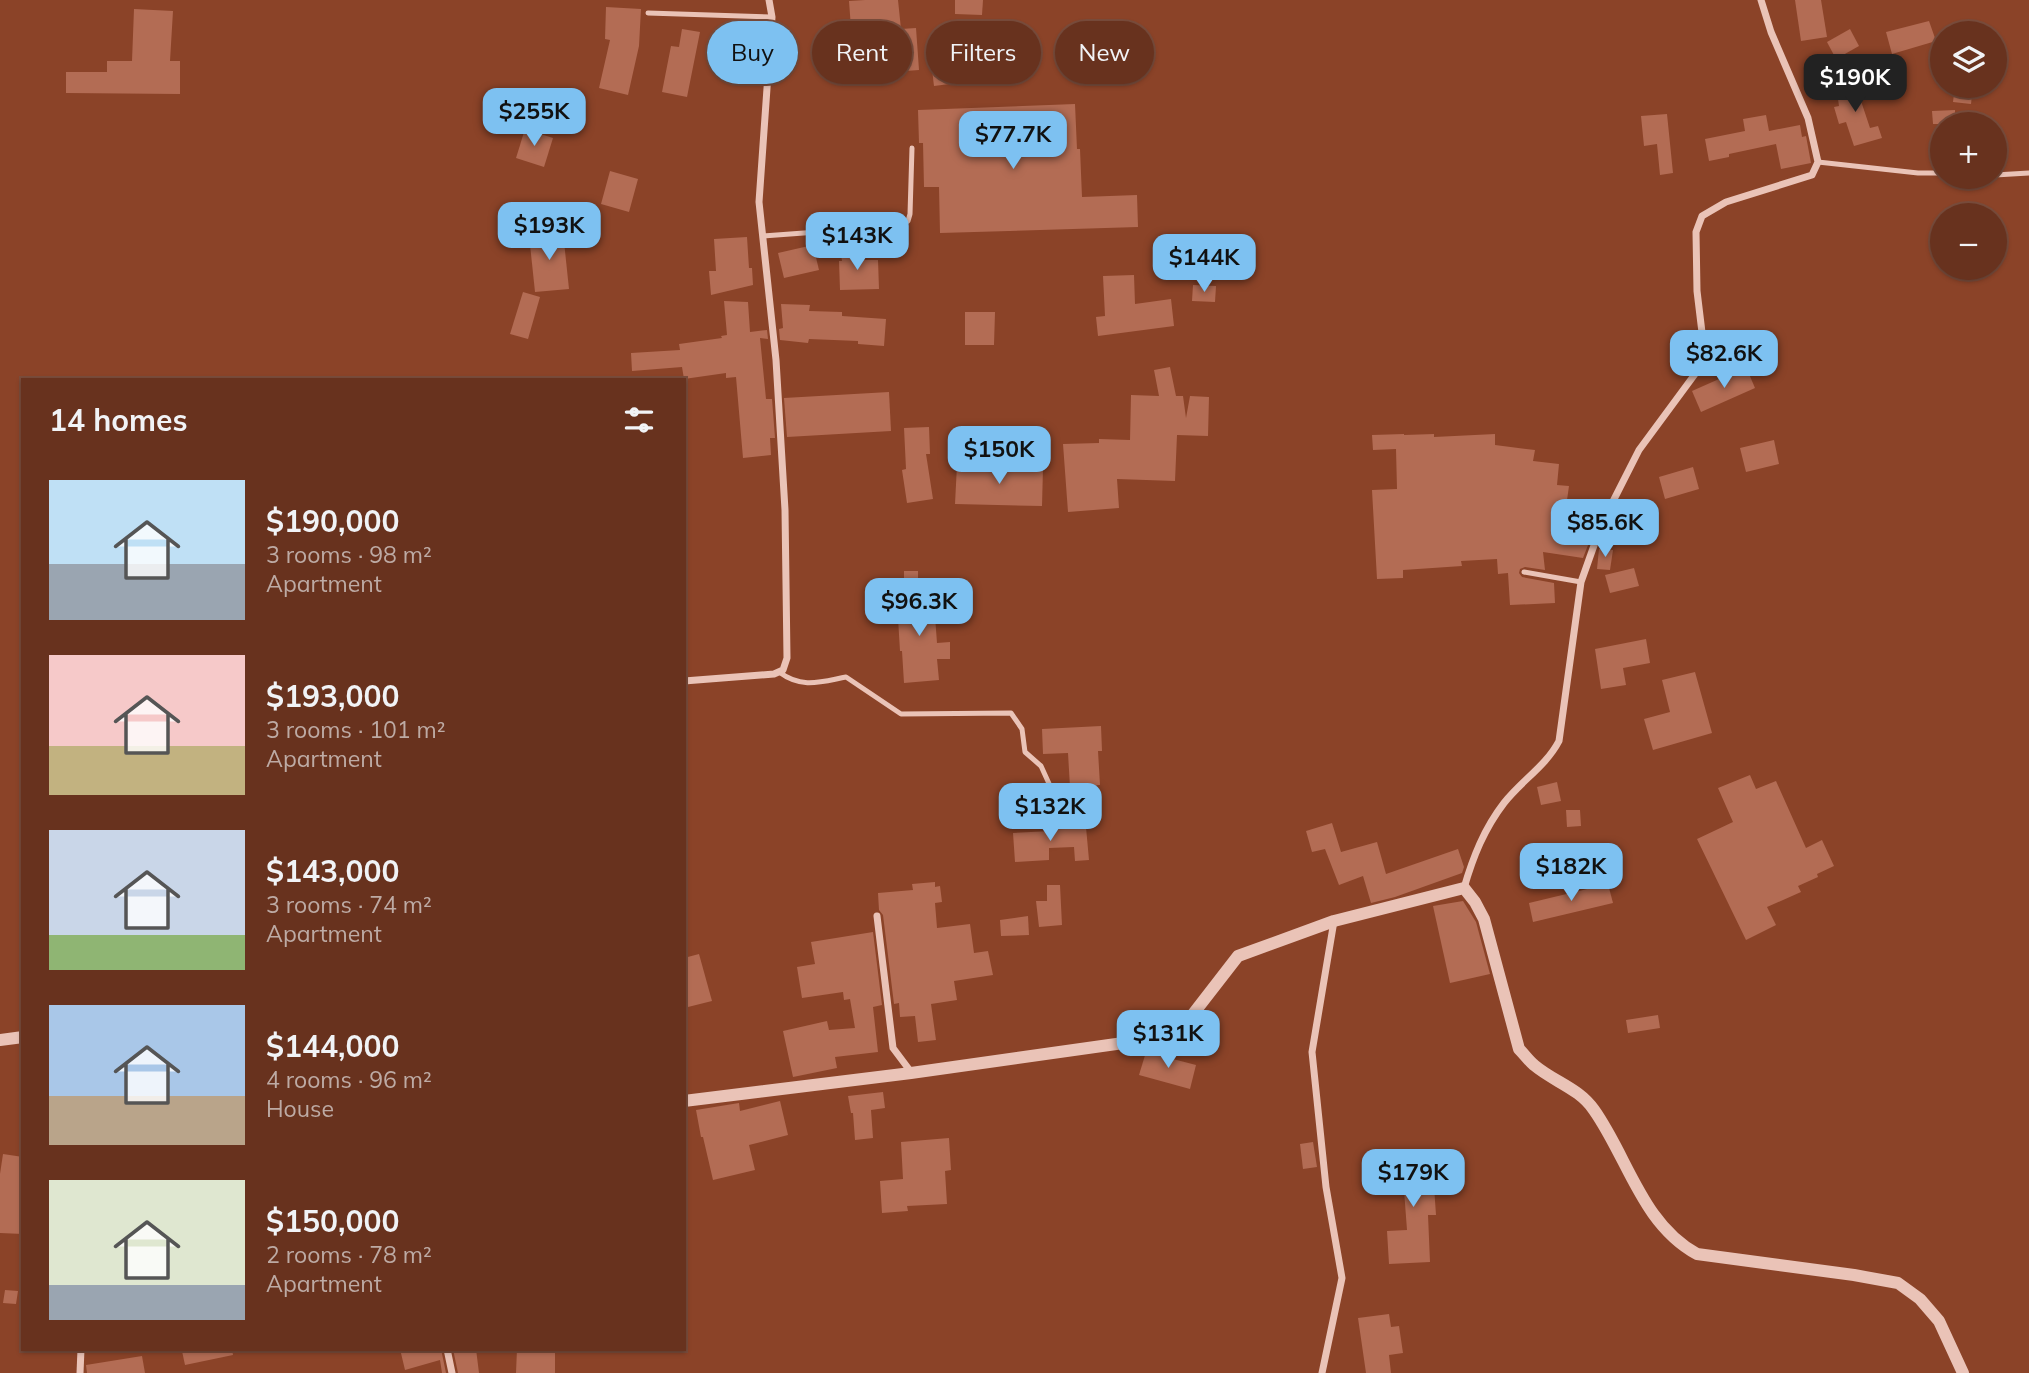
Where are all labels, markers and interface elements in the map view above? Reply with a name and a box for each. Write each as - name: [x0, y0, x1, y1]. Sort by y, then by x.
- chip: Buy: [707, 21, 798, 84]
- chip: Rent: [812, 21, 912, 84]
- chip: Filters: [926, 21, 1041, 84]
- chip: New: [1055, 21, 1154, 84]
- map controls: [1930, 21, 2007, 280]
- button: layers: [1930, 21, 2007, 98]
- pin: $190K: [1806, 54, 1904, 114]
- text: $190K: [1820, 62, 1890, 91]
- pin: $255K: [485, 88, 583, 148]
- text: $255K: [499, 96, 569, 125]
- pin: $77.7K: [956, 111, 1070, 171]
- button: +: [1930, 112, 2007, 189]
- text: $77.7K: [975, 119, 1051, 148]
- pin: $193K: [500, 202, 598, 262]
- button: −: [1930, 203, 2007, 280]
- text: $193K: [514, 210, 584, 239]
- pin: $143K: [808, 212, 906, 272]
- text: $143K: [822, 220, 892, 249]
- pin: $144K: [1155, 234, 1253, 294]
- text: $144K: [1169, 242, 1239, 271]
- pin: $82.6K: [1667, 330, 1781, 390]
- text: $82.6K: [1686, 338, 1762, 367]
- text: 14 homes: [49, 401, 188, 439]
- icon: filters: [620, 401, 658, 439]
- pin: $150K: [950, 426, 1048, 486]
- text: $150K: [964, 434, 1034, 463]
- pin: $85.6K: [1548, 500, 1662, 559]
- text: $190,000: [266, 502, 399, 540]
- text: $85.6K: [1567, 507, 1643, 536]
- icon: home: [105, 508, 189, 592]
- text: 3 rooms · 98 m²: [266, 540, 432, 569]
- text: Apartment: [266, 569, 382, 598]
- pin: $96.3K: [862, 578, 976, 638]
- text: $96.3K: [881, 586, 957, 615]
- text: $193,000: [266, 677, 399, 715]
- icon: home: [105, 683, 189, 767]
- text: 3 rooms · 101 m²: [266, 715, 446, 744]
- text: Apartment: [266, 744, 382, 773]
- pin: $132K: [1001, 784, 1099, 843]
- text: $132K: [1015, 791, 1085, 820]
- pin: $182K: [1522, 844, 1620, 903]
- text: $182K: [1536, 851, 1606, 880]
- text: $143,000: [266, 852, 399, 890]
- icon: home: [105, 858, 189, 942]
- text: 3 rooms · 74 m²: [266, 890, 432, 919]
- text: Apartment: [266, 919, 382, 948]
- pin: $131K: [1119, 1010, 1217, 1070]
- text: $131K: [1133, 1018, 1203, 1047]
- text: $144,000: [266, 1027, 399, 1065]
- icon: home: [105, 1033, 189, 1117]
- text: 4 rooms · 96 m²: [266, 1065, 432, 1094]
- text: House: [266, 1094, 334, 1123]
- pin: $179K: [1364, 1150, 1462, 1209]
- text: $179K: [1378, 1157, 1448, 1186]
- text: $150,000: [266, 1202, 399, 1240]
- icon: home: [105, 1208, 189, 1292]
- text: 2 rooms · 78 m²: [266, 1240, 432, 1269]
- text: Apartment: [266, 1269, 382, 1298]

